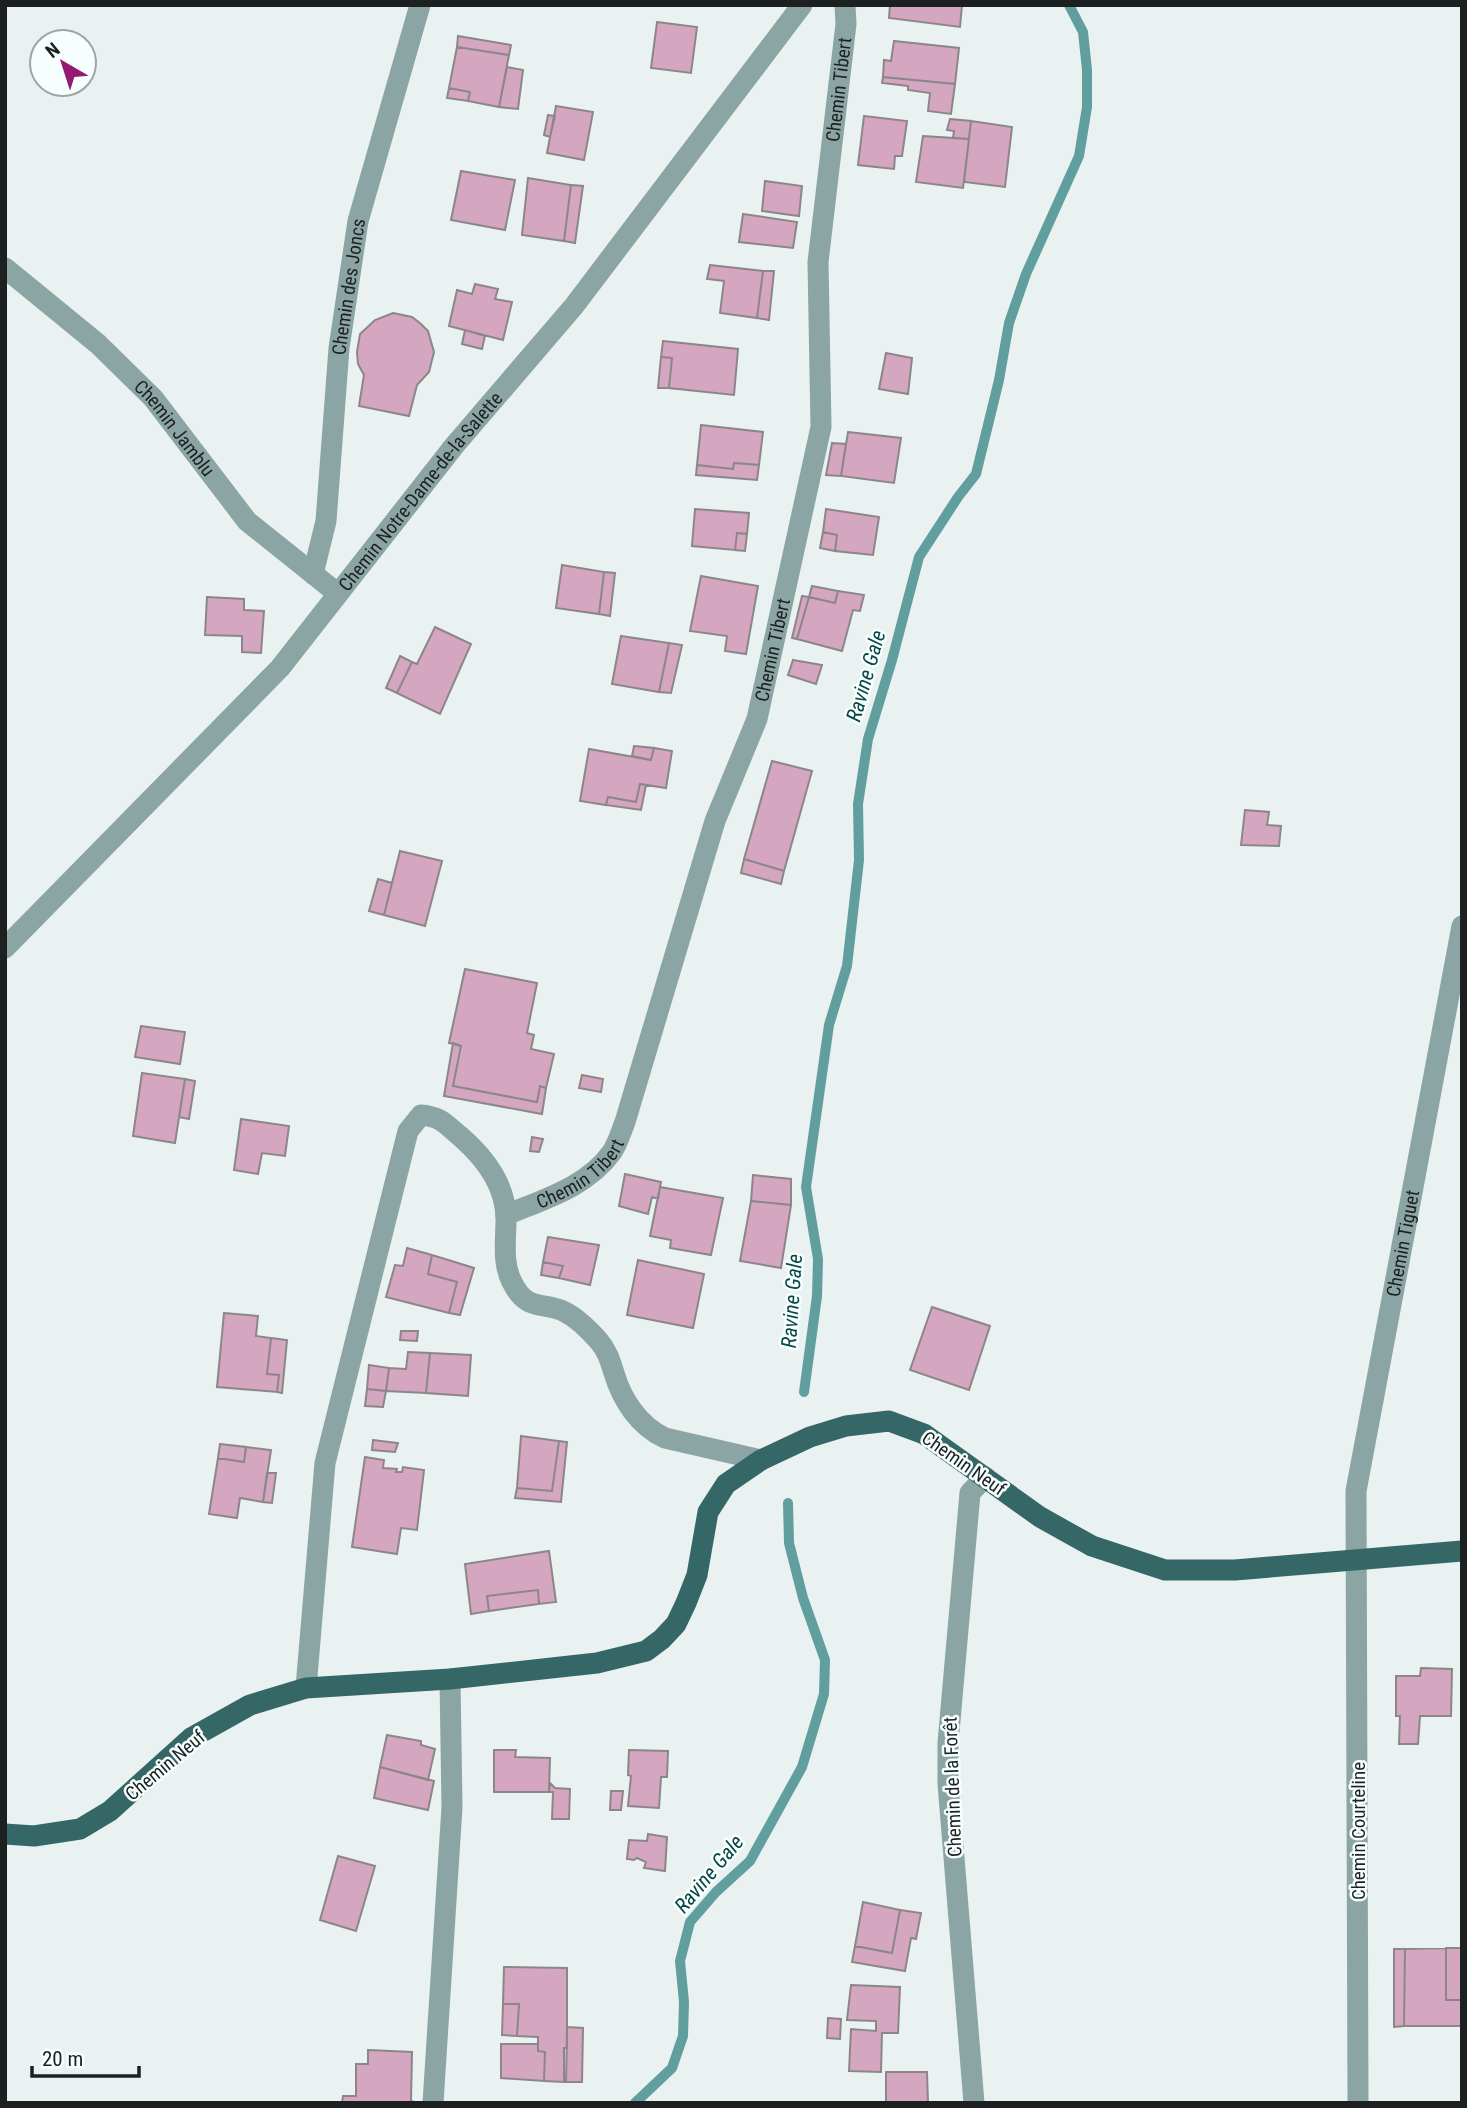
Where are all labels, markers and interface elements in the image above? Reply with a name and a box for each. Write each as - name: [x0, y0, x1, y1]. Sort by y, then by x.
- north arrow: [28, 28, 98, 98]
- street label: Chemin Tibert: [821, 36, 856, 143]
- text: N: [41, 38, 64, 63]
- street label: Chemin des Joncs: [328, 217, 370, 356]
- street label: Chemin Jamblu: [129, 375, 220, 481]
- street label: Chemin Notre-Dame-de-la-Salette: [334, 387, 507, 596]
- street label: Chemin Tibert: [750, 596, 795, 704]
- water label: Ravine Gale: [842, 627, 890, 725]
- street label: Chemin Tibert: [533, 1136, 629, 1214]
- street label: Chemin Tiguet: [1382, 1188, 1424, 1299]
- water label: Ravine Gale: [777, 1253, 807, 1349]
- street label: Chemin Neuf: [917, 1426, 1010, 1501]
- street label: Chemin de la Forêt: [939, 1717, 966, 1857]
- street label: Chemin Neuf: [121, 1725, 210, 1805]
- street label: Chemin Courteline: [1347, 1762, 1370, 1900]
- water label: Ravine Gale: [670, 1830, 748, 1918]
- scale bar: [32, 2035, 138, 2078]
- text: 20 m: [42, 2047, 83, 2071]

